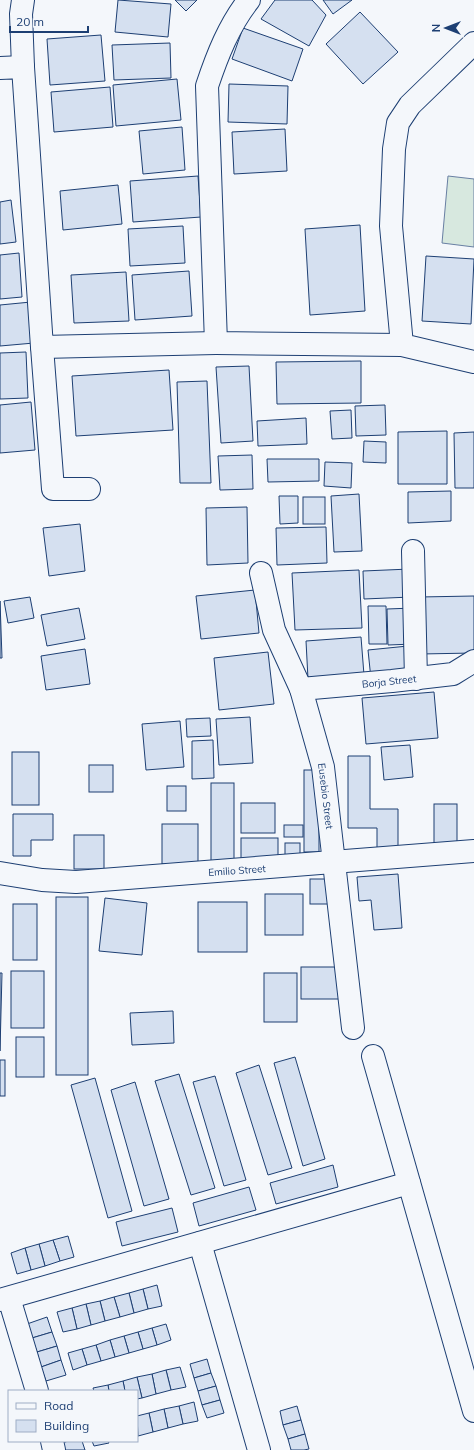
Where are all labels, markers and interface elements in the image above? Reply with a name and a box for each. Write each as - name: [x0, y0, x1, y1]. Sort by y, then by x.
- scale bar: [10, 8, 88, 34]
- north arrow: [426, 8, 466, 48]
- text: 20 m: [16, 14, 44, 29]
- text: N: [429, 24, 443, 32]
- street label: Borja Street: [361, 672, 417, 691]
- street label: Eusebio Street: [315, 762, 336, 830]
- street label: Emilio Street: [208, 862, 267, 879]
- legend: [8, 1390, 138, 1442]
- text: Road: [44, 1398, 73, 1413]
- text: Building: [44, 1418, 89, 1433]

